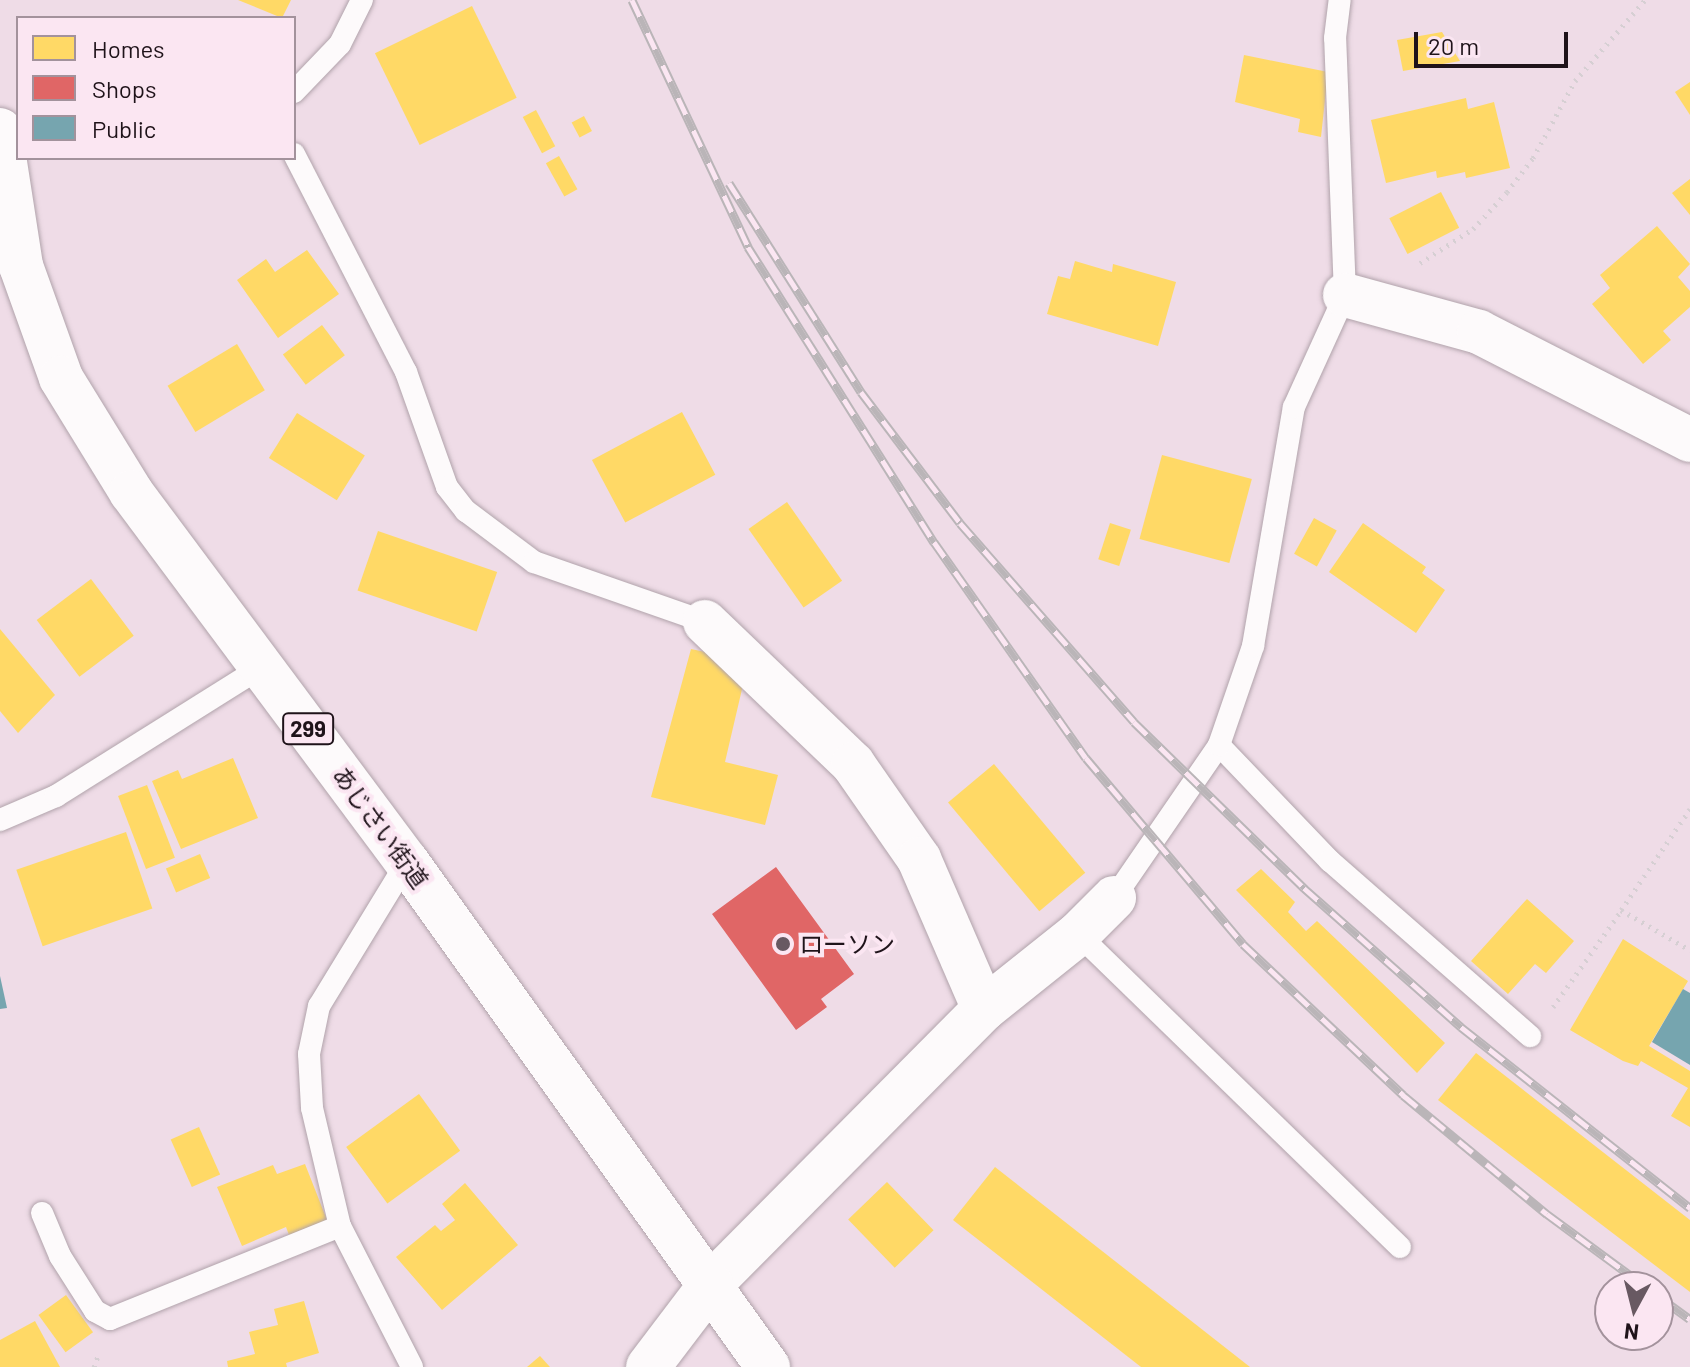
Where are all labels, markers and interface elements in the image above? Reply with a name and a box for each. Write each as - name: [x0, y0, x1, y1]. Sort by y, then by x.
- legend: [16, 16, 296, 160]
- scale bar: [1418, 16, 1572, 66]
- text: 20 m: [1428, 31, 1479, 60]
- text: Homes: [92, 34, 165, 63]
- text: Shops: [92, 74, 157, 103]
- text: Public: [92, 114, 156, 143]
- road number: 299: [282, 711, 334, 747]
- street label: あじさい街道: [327, 760, 435, 894]
- place label: ローソン: [799, 930, 895, 958]
- marker: ローソン: [774, 935, 792, 953]
- north arrow: [1594, 1271, 1674, 1351]
- text: N: [1622, 1319, 1640, 1347]

